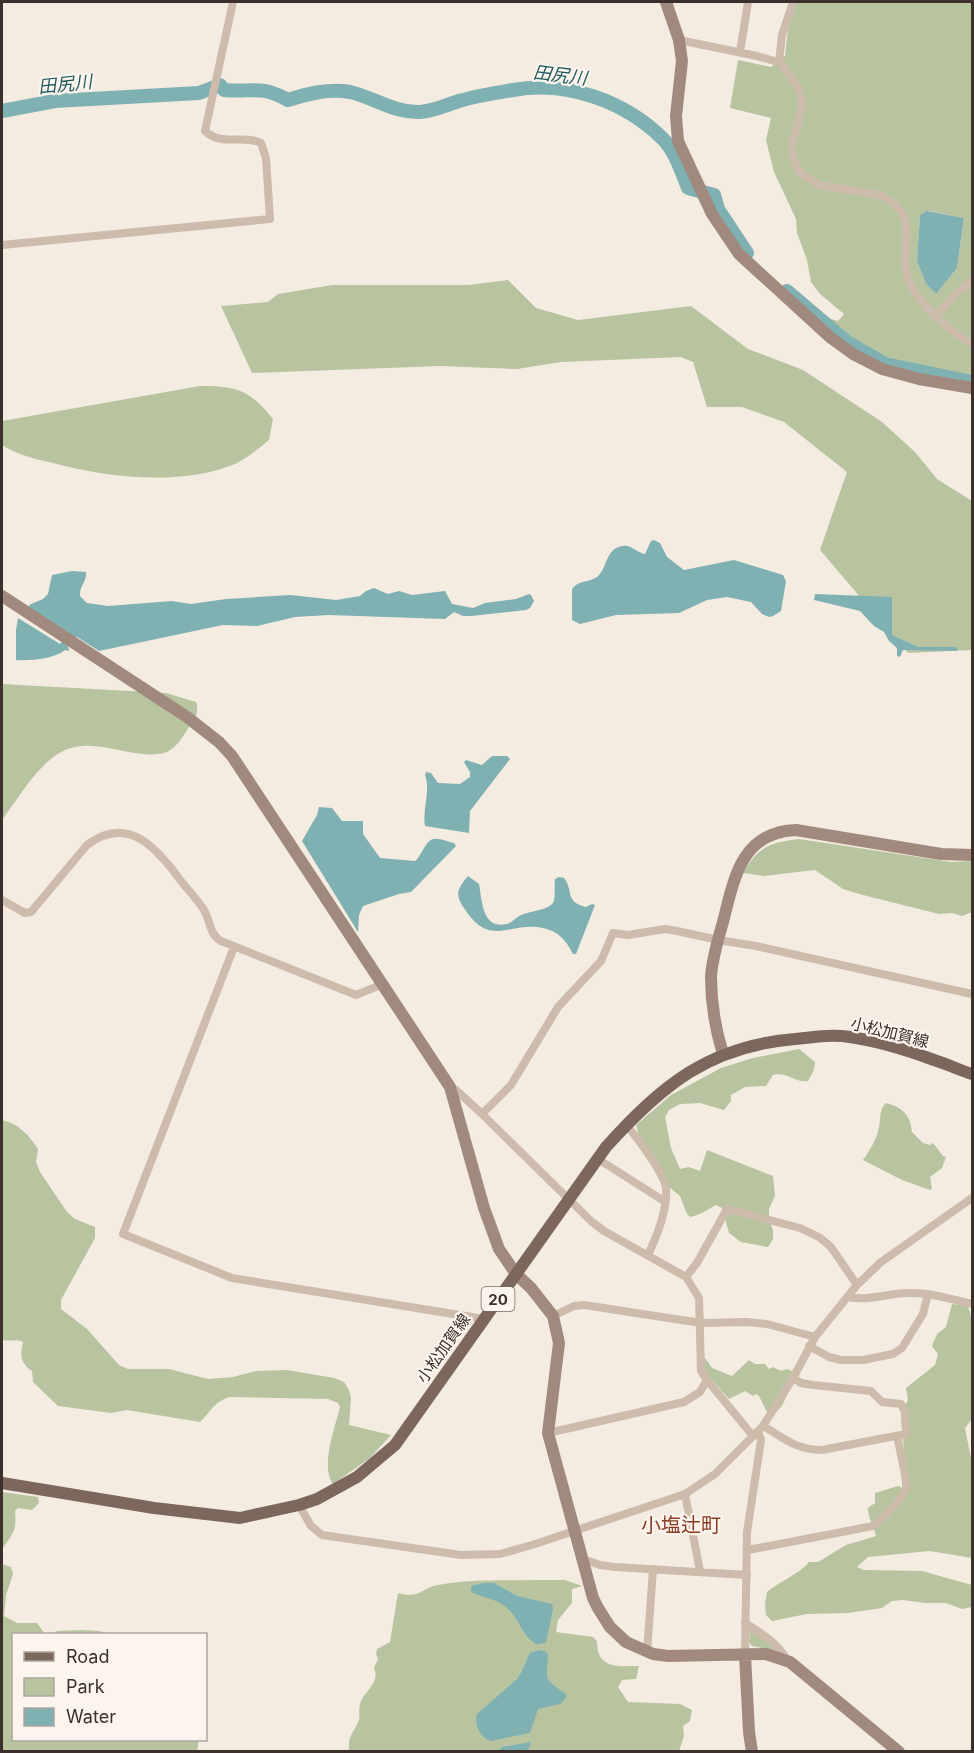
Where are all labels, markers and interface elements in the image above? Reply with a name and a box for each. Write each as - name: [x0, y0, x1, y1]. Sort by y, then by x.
- water label: 田尻川: [532, 61, 590, 89]
- water label: 田尻川: [37, 71, 95, 97]
- street label: 小松加賀線: [849, 1013, 931, 1051]
- road number: 20: [482, 1287, 514, 1311]
- street label: 小松加賀線: [412, 1309, 474, 1387]
- district label: 小塩辻町: [641, 1513, 721, 1537]
- legend: [12, 1633, 207, 1741]
- text: Road: [66, 1646, 109, 1667]
- text: Park: [66, 1676, 105, 1697]
- text: Water: [66, 1706, 116, 1727]

